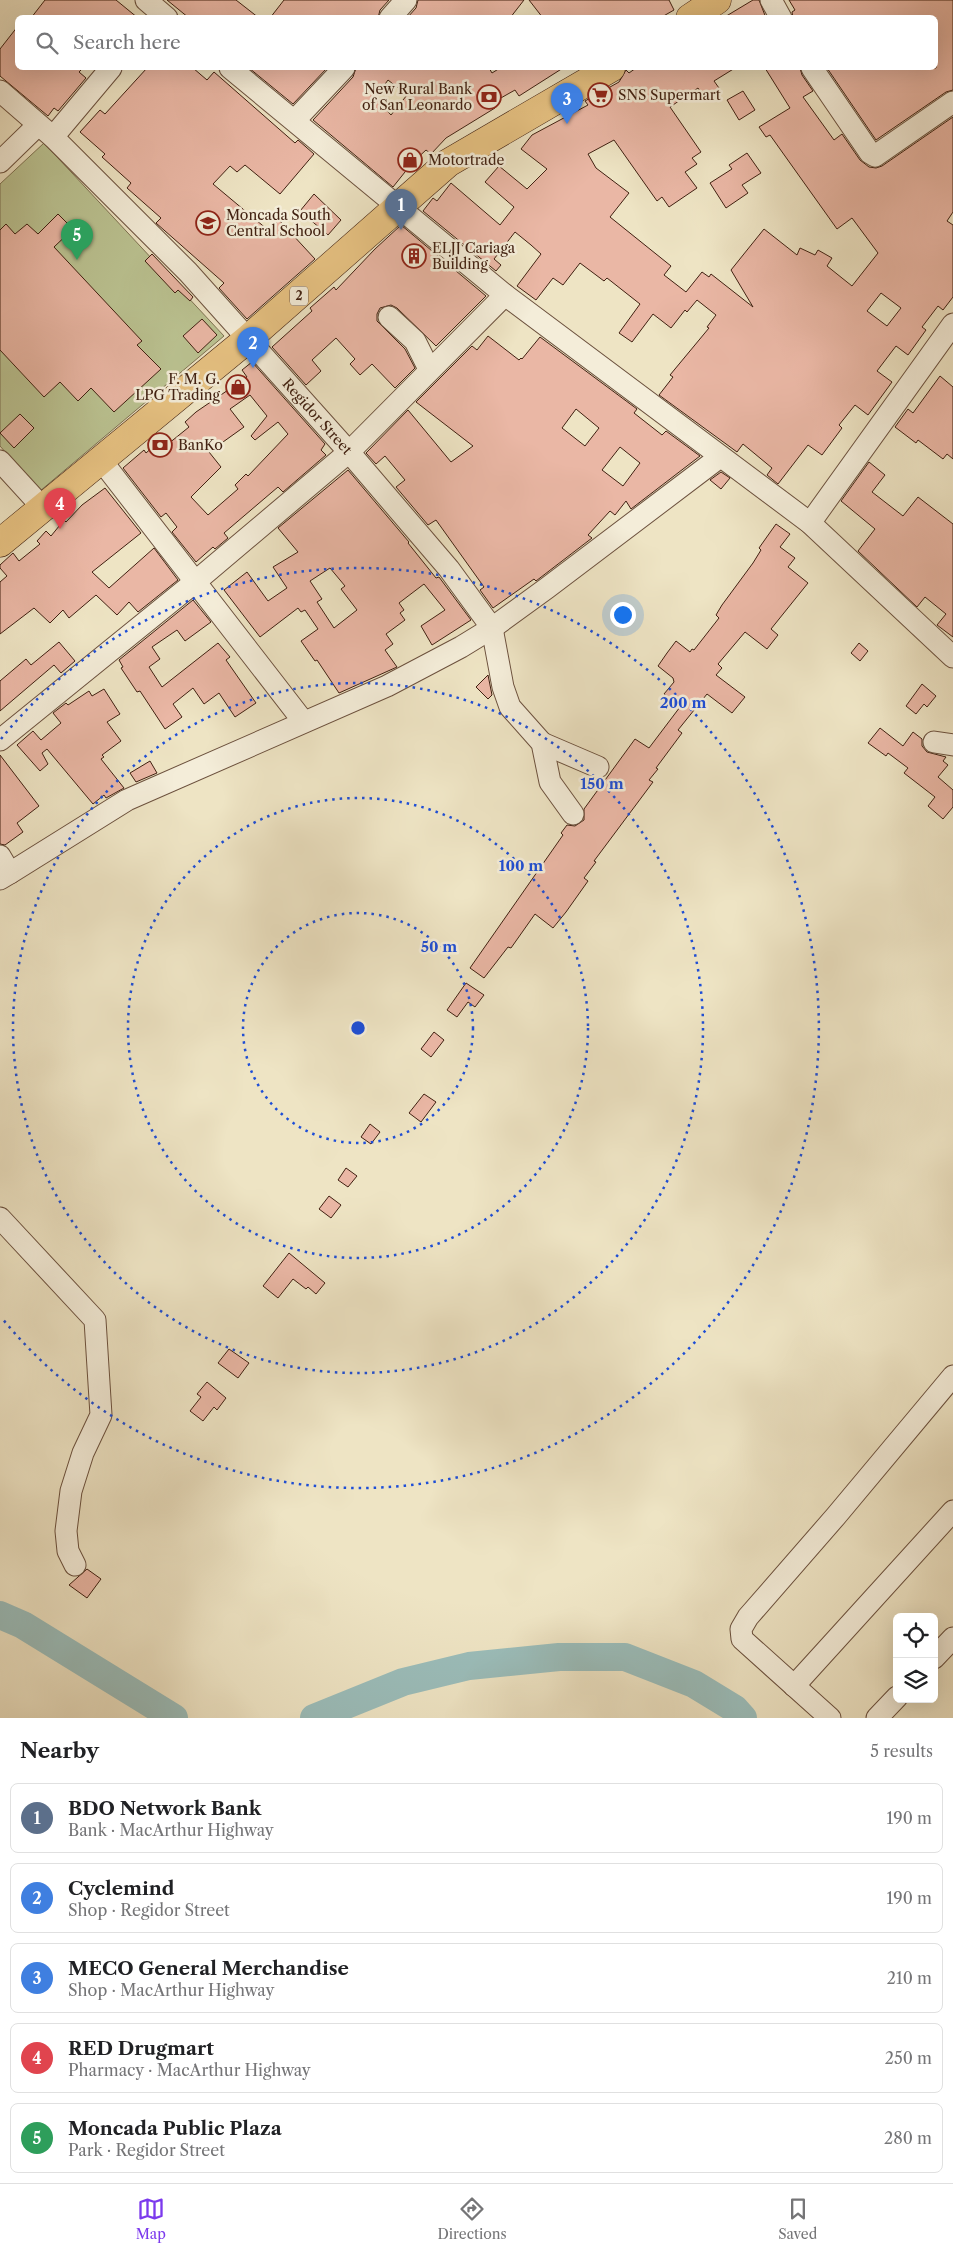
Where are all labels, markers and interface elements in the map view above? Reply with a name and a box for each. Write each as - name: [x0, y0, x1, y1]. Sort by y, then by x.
- search box: [15, 15, 938, 70]
- icon: search: [33, 29, 61, 57]
- text: Search here: [73, 31, 181, 54]
- place label: New Rural Bank of San Leonardo: [362, 80, 473, 114]
- supermarket icon: SNS Supermart: [587, 82, 613, 108]
- pin: 3: [551, 83, 583, 124]
- bank icon: New Rural Bank of San Leonardo: [476, 84, 502, 110]
- place label: SNS Supermart: [618, 86, 721, 104]
- shop icon: Motortrade: [397, 147, 423, 173]
- place label: Motortrade: [428, 151, 505, 169]
- pin: 1: [385, 189, 417, 230]
- place label: Moncada South Central School: [226, 206, 331, 240]
- school or university icon: Moncada South Central School: [195, 210, 221, 236]
- pin: 5: [61, 219, 93, 260]
- place label: ELJJ Cariaga Building: [432, 239, 516, 273]
- building icon: ELJJ Cariaga Building: [401, 243, 427, 269]
- road number: 2: [290, 286, 308, 306]
- pin: 2: [237, 327, 269, 368]
- place label: F. M. G. LPG Trading: [135, 370, 221, 404]
- shop icon: F. M. G. LPG Trading: [225, 374, 251, 400]
- street label: Regidor Street: [279, 375, 356, 458]
- bank icon: BanKo: [147, 432, 173, 458]
- place label: BanKo: [178, 436, 223, 454]
- pin: 4: [44, 488, 76, 529]
- your location: [610, 602, 636, 628]
- text: 200 m: [660, 693, 706, 712]
- text: 150 m: [580, 774, 624, 793]
- text: 100 m: [499, 856, 543, 875]
- text: 50 m: [421, 937, 457, 956]
- centre of rings: [349, 1019, 367, 1037]
- map controls: [893, 1613, 938, 1703]
- button: locate: [893, 1613, 938, 1658]
- button: layers: [893, 1658, 938, 1703]
- text: Nearby: [20, 1738, 99, 1763]
- text: 5 results: [870, 1741, 933, 1761]
- text: BDO Network Bank: [68, 1797, 261, 1820]
- text: 1: [33, 1808, 41, 1828]
- text: 190 m: [887, 1808, 932, 1828]
- text: Bank · MacArthur Highway: [68, 1820, 274, 1840]
- text: Cyclemind: [68, 1877, 174, 1900]
- text: 2: [32, 1888, 42, 1908]
- text: 190 m: [887, 1888, 932, 1908]
- text: Shop · Regidor Street: [68, 1900, 230, 1920]
- text: MECO General Merchandise: [68, 1957, 349, 1980]
- text: 3: [32, 1968, 42, 1988]
- text: 210 m: [887, 1968, 932, 1988]
- text: Shop · MacArthur Highway: [68, 1980, 274, 2000]
- text: RED Drugmart: [68, 2037, 214, 2060]
- text: 4: [32, 2048, 42, 2068]
- text: 250 m: [885, 2048, 932, 2068]
- text: Pharmacy · MacArthur Highway: [68, 2060, 311, 2080]
- text: Moncada Public Plaza: [68, 2117, 282, 2140]
- text: 5: [33, 2128, 41, 2148]
- text: 280 m: [884, 2128, 932, 2148]
- text: Park · Regidor Street: [68, 2140, 225, 2160]
- tab: Map: [136, 2195, 166, 2243]
- tab: Directions: [437, 2195, 507, 2243]
- tab: Saved: [778, 2195, 817, 2243]

